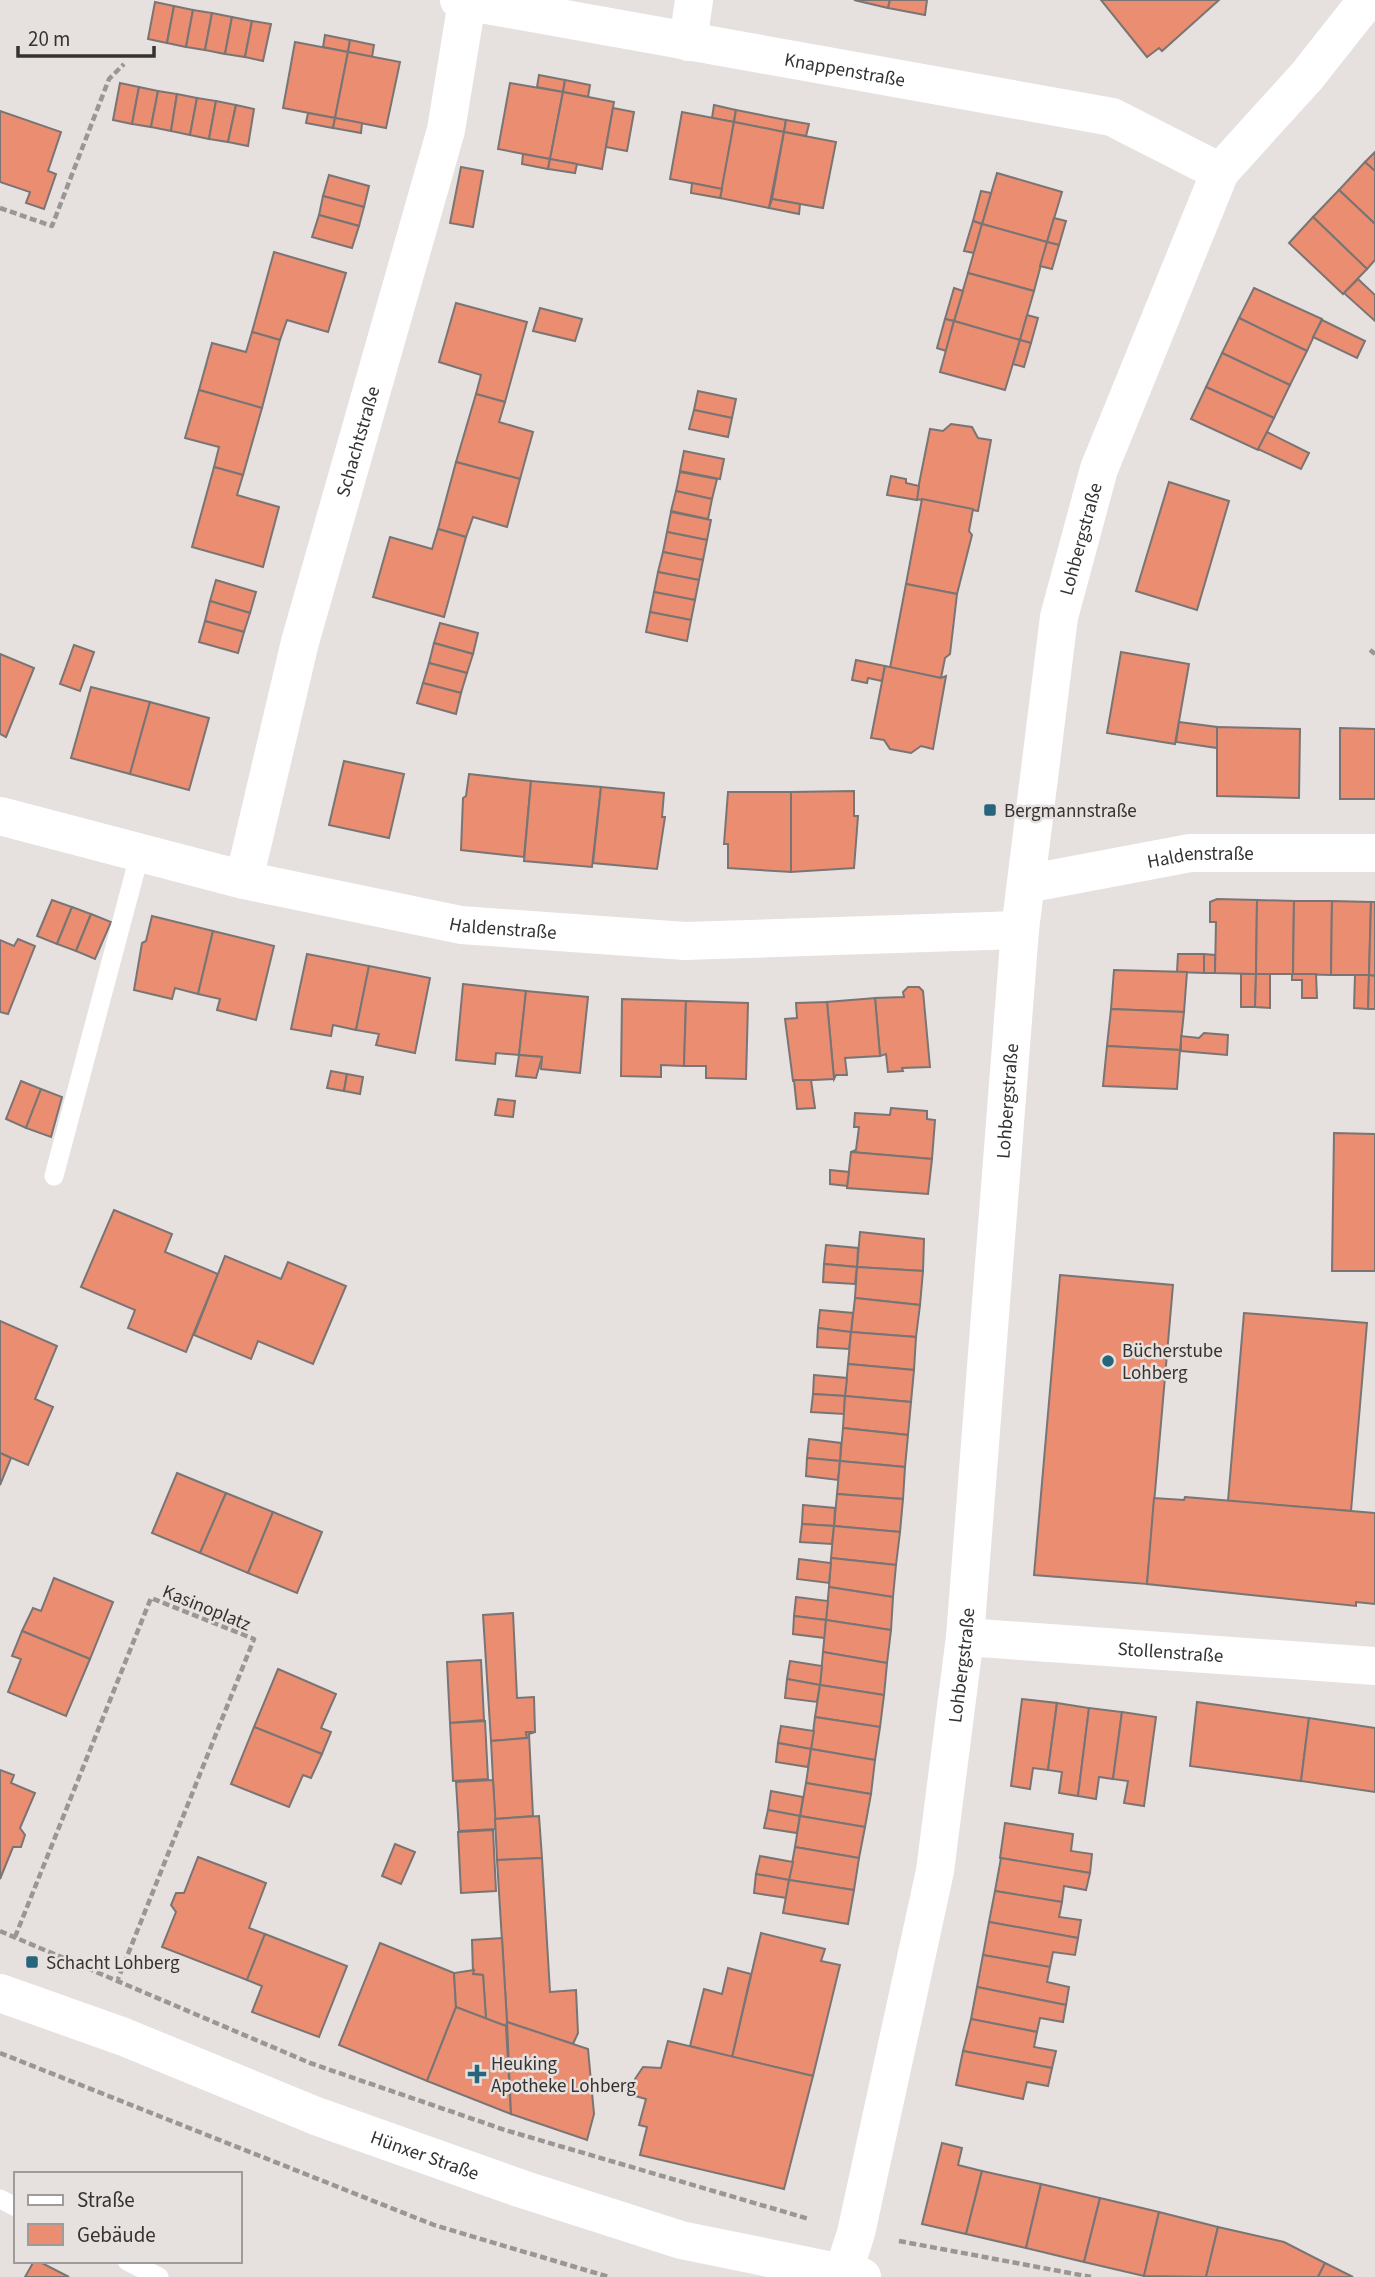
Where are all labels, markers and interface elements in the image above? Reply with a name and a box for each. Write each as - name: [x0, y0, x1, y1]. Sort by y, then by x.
- scale bar: [18, 14, 154, 58]
- text: 20 m: [28, 24, 70, 54]
- street label: Knappenstraße: [782, 47, 907, 95]
- street label: Schachtstraße: [330, 383, 387, 500]
- street label: Lohbergstraße: [1053, 480, 1110, 599]
- place label: Bergmannstraße: [1004, 798, 1137, 825]
- marker: Bergmannstraße: [982, 802, 998, 818]
- street label: Haldenstraße: [1145, 841, 1254, 876]
- street label: Haldenstraße: [447, 911, 557, 947]
- street label: Lohbergstraße: [990, 1042, 1026, 1160]
- place label: Bücherstube Lohberg: [1122, 1338, 1223, 1387]
- marker: Bücherstube Lohberg: [1100, 1353, 1116, 1369]
- street label: Kasinoplatz: [158, 1578, 255, 1638]
- street label: Lohbergstraße: [942, 1607, 982, 1725]
- street label: Stollenstraße: [1117, 1636, 1224, 1670]
- place label: Schacht Lohberg: [46, 1950, 180, 1977]
- marker: Schacht Lohberg: [24, 1954, 40, 1970]
- place label: Heuking Apotheke Lohberg: [491, 2051, 636, 2100]
- marker: Heuking Apotheke Lohberg: [469, 2066, 485, 2082]
- street label: Hünxer Straße: [367, 2124, 483, 2188]
- legend: [14, 2172, 242, 2263]
- text: Straße: [77, 2185, 135, 2215]
- text: Gebäude: [77, 2220, 156, 2250]

